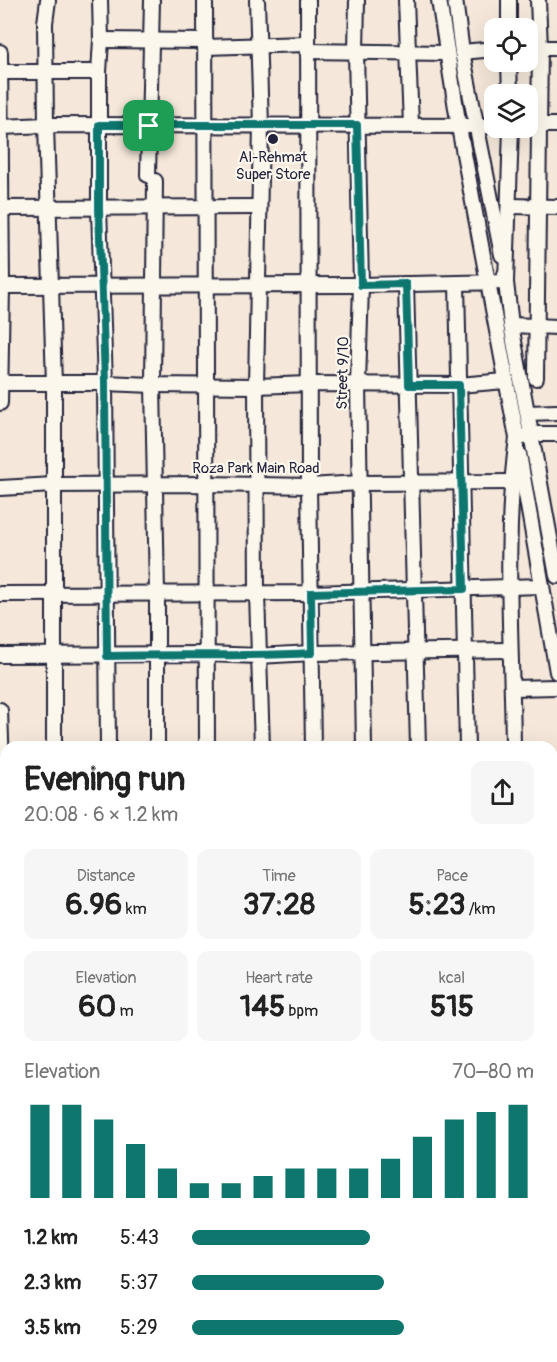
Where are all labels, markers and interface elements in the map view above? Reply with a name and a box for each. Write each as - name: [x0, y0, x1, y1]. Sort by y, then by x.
- map controls: [484, 18, 538, 138]
- button: locate: [484, 18, 538, 72]
- button: layers: [484, 84, 538, 138]
- pin: [123, 100, 174, 151]
- icon: arrive: [132, 109, 165, 142]
- marker: Al-Rehmat Super Store: [266, 132, 280, 146]
- place label: Al-Rehmat Super Store: [236, 148, 311, 184]
- street label: Street 9/10: [333, 336, 353, 410]
- street label: Roza Park Main Road: [192, 459, 320, 478]
- text: Evening run: [24, 759, 185, 800]
- button: share: [471, 761, 534, 824]
- text: 20:08 · 6 × 1.2 km: [24, 802, 178, 827]
- text: Distance: [77, 866, 135, 886]
- text: Time: [262, 866, 296, 886]
- text: Pace: [436, 866, 468, 886]
- text: 6.96: [65, 886, 122, 923]
- text: 37:28: [243, 886, 315, 923]
- text: 5:23: [409, 886, 465, 923]
- text: km: [122, 899, 147, 919]
- text: /km: [465, 899, 496, 919]
- text: Elevation: [76, 968, 136, 988]
- text: Heart rate: [245, 968, 313, 988]
- text: kcal: [439, 968, 465, 988]
- text: 60: [78, 988, 116, 1025]
- text: 145: [240, 988, 285, 1025]
- text: 515: [430, 988, 474, 1025]
- text: m: [116, 1001, 134, 1021]
- text: bpm: [285, 1001, 318, 1021]
- text: Elevation: [24, 1059, 100, 1084]
- text: 70–80 m: [452, 1059, 534, 1084]
- text: 1.2 km: [24, 1225, 78, 1250]
- text: 5:43: [120, 1225, 159, 1250]
- text: 2.3 km: [24, 1270, 81, 1295]
- text: 5:37: [120, 1270, 158, 1295]
- text: 3.5 km: [24, 1315, 81, 1340]
- text: 5:29: [120, 1315, 158, 1340]

